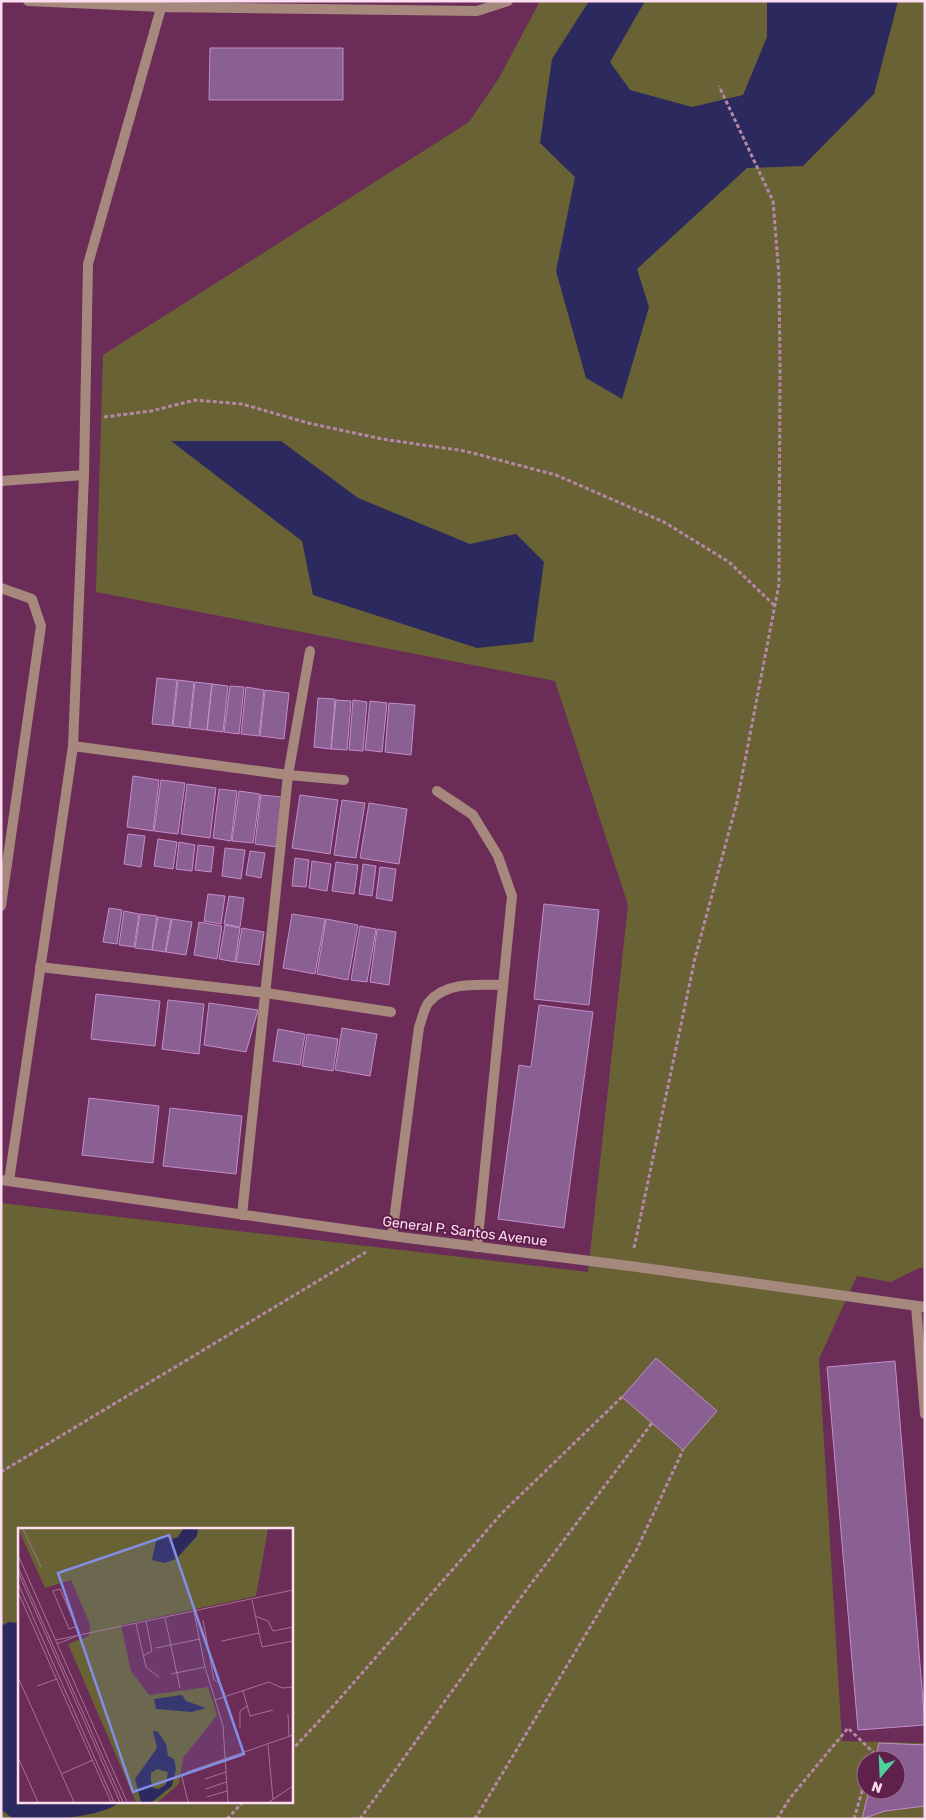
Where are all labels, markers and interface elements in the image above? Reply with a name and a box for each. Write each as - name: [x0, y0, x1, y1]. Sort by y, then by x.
- street label: General P. Santos Avenue: [382, 1213, 548, 1250]
- inset map: [18, 1528, 292, 1802]
- north arrow: [856, 1750, 906, 1800]
- text: N: [869, 1777, 884, 1796]

